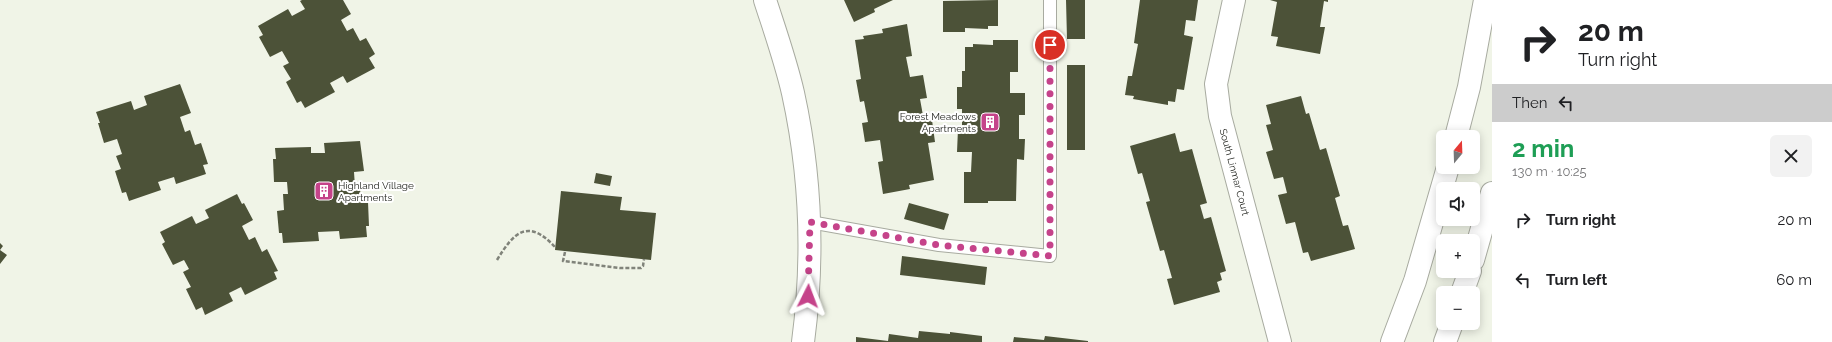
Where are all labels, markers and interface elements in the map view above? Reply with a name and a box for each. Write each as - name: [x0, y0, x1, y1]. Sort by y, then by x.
- text: 20 m: [1578, 15, 1644, 48]
- icon: right: [1512, 16, 1564, 68]
- pin: [1033, 28, 1067, 62]
- icon: arrive: [1039, 34, 1061, 56]
- text: Turn right: [1578, 49, 1657, 70]
- icon: left: [1555, 92, 1577, 114]
- text: Then: [1512, 94, 1547, 112]
- place label: Forest Meadows Apartments: [900, 111, 976, 134]
- building icon: Forest Meadows Apartments: [979, 111, 1001, 133]
- street label: South Linmar Court: [1218, 127, 1252, 217]
- north arrow: [1436, 130, 1480, 174]
- map controls: [1436, 130, 1480, 330]
- text: 2 min: [1512, 134, 1574, 163]
- button: close: [1770, 135, 1812, 177]
- text: 130 m · 10:25: [1512, 164, 1587, 179]
- building icon: Highland Village Apartments: [313, 180, 335, 202]
- place label: Highland Village Apartments: [338, 180, 414, 203]
- button: sound: [1436, 182, 1480, 226]
- icon: right: [1512, 209, 1534, 231]
- text: Turn right: [1546, 211, 1616, 229]
- text: 20 m: [1777, 211, 1812, 229]
- button: +: [1436, 234, 1480, 278]
- icon: left: [1512, 269, 1534, 291]
- text: Turn left: [1546, 271, 1607, 289]
- text: 60 m: [1776, 271, 1812, 289]
- position arrow: [787, 275, 829, 317]
- button: −: [1436, 286, 1480, 330]

